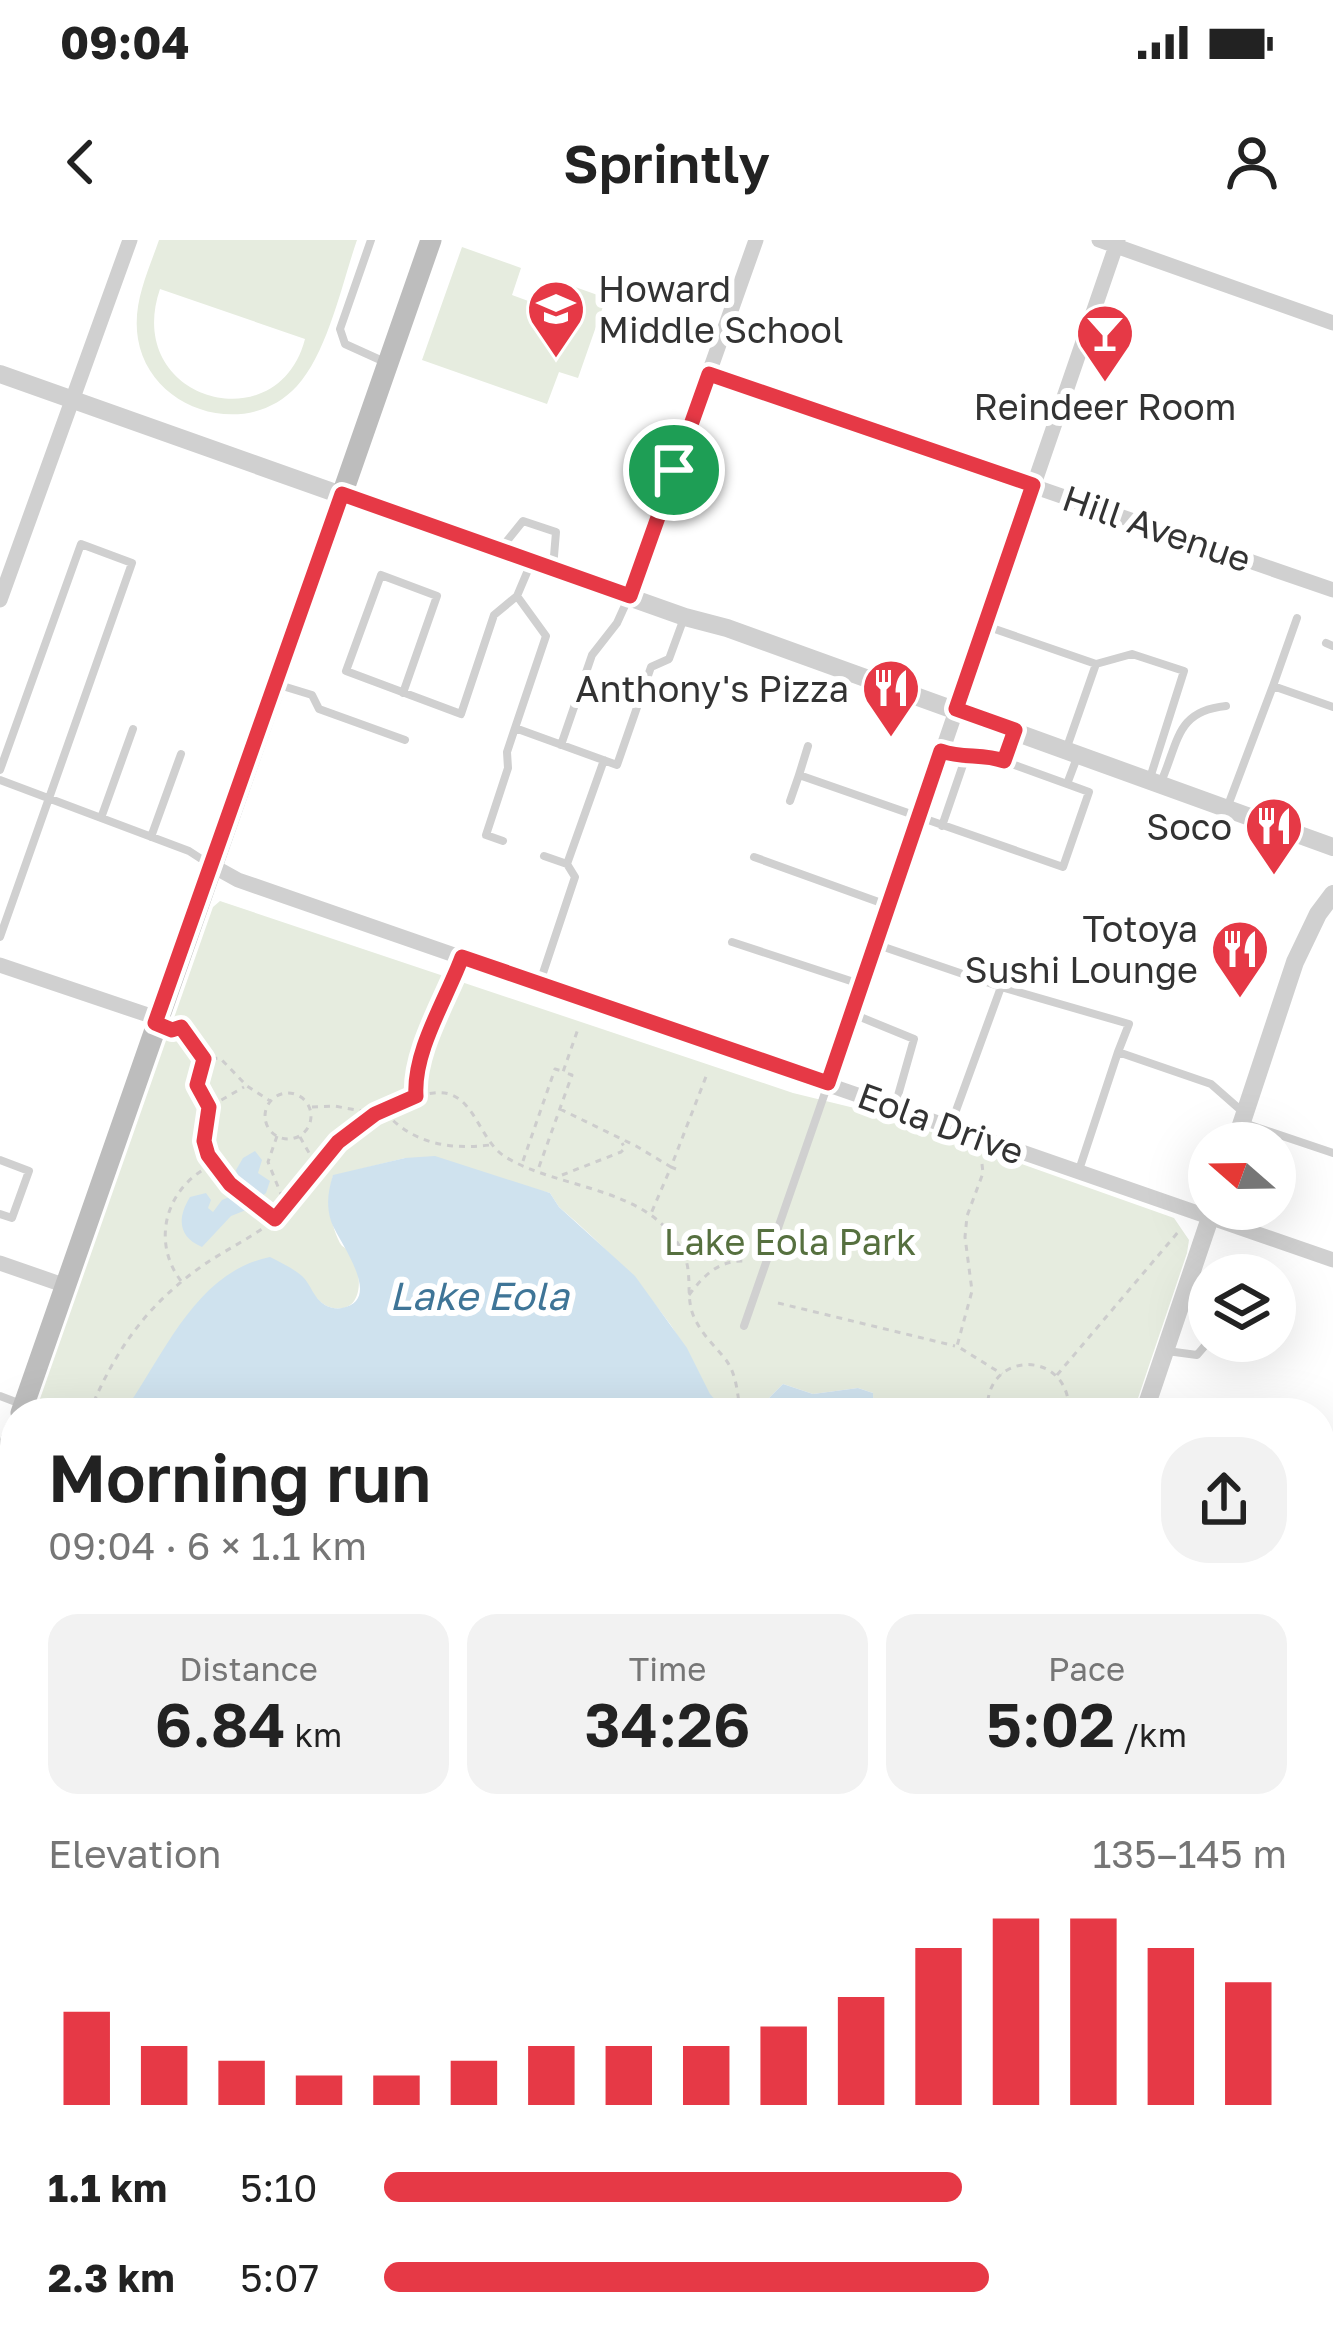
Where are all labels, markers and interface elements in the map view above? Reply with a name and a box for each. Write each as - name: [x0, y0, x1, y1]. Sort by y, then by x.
- text: 09:04: [60, 15, 190, 69]
- icon: back: [48, 129, 114, 195]
- icon: person: [1219, 129, 1285, 195]
- text: Sprintly: [563, 130, 770, 195]
- place label: Howard Middle School: [598, 267, 843, 351]
- school or university icon: Howard Middle School: [525, 278, 587, 360]
- bar icon: Reindeer Room: [1074, 302, 1136, 384]
- place label: Reindeer Room: [974, 385, 1236, 428]
- pin: [623, 419, 725, 521]
- icon: arrive: [641, 437, 707, 503]
- street label: Hill Avenue: [1057, 476, 1257, 580]
- restaurant icon: Anthony's Pizza: [860, 657, 922, 739]
- place label: Anthony's Pizza: [575, 667, 849, 710]
- restaurant icon: Soco: [1243, 795, 1305, 877]
- place label: Soco: [1146, 805, 1232, 848]
- place label: Totoya Sushi Lounge: [965, 907, 1198, 991]
- restaurant icon: Totoya Sushi Lounge: [1209, 918, 1271, 1000]
- street label: Eola Drive: [852, 1073, 1030, 1173]
- north arrow: [1188, 1122, 1296, 1230]
- map controls: [1188, 1122, 1296, 1362]
- park label: Lake Eola Park: [664, 1220, 916, 1263]
- button: layers: [1188, 1254, 1296, 1362]
- water label: Lake Eola: [389, 1272, 571, 1319]
- text: Morning run: [48, 1437, 431, 1517]
- button: share: [1161, 1437, 1287, 1563]
- text: 09:04 · 6 × 1.1 km: [48, 1522, 367, 1569]
- text: Distance: [179, 1649, 318, 1688]
- text: Time: [629, 1649, 706, 1688]
- text: Pace: [1048, 1649, 1125, 1688]
- text: 6.84: [155, 1688, 286, 1760]
- text: 34:26: [585, 1688, 750, 1760]
- text: 5:02: [986, 1688, 1115, 1760]
- text: km: [286, 1715, 342, 1754]
- text: /km: [1115, 1715, 1187, 1754]
- text: Elevation: [48, 1830, 221, 1877]
- text: 135–145 m: [1092, 1830, 1287, 1877]
- text: 1.1 km: [48, 2164, 167, 2211]
- text: 5:10: [240, 2164, 317, 2211]
- text: 2.3 km: [48, 2254, 175, 2301]
- text: 5:07: [240, 2254, 319, 2301]

